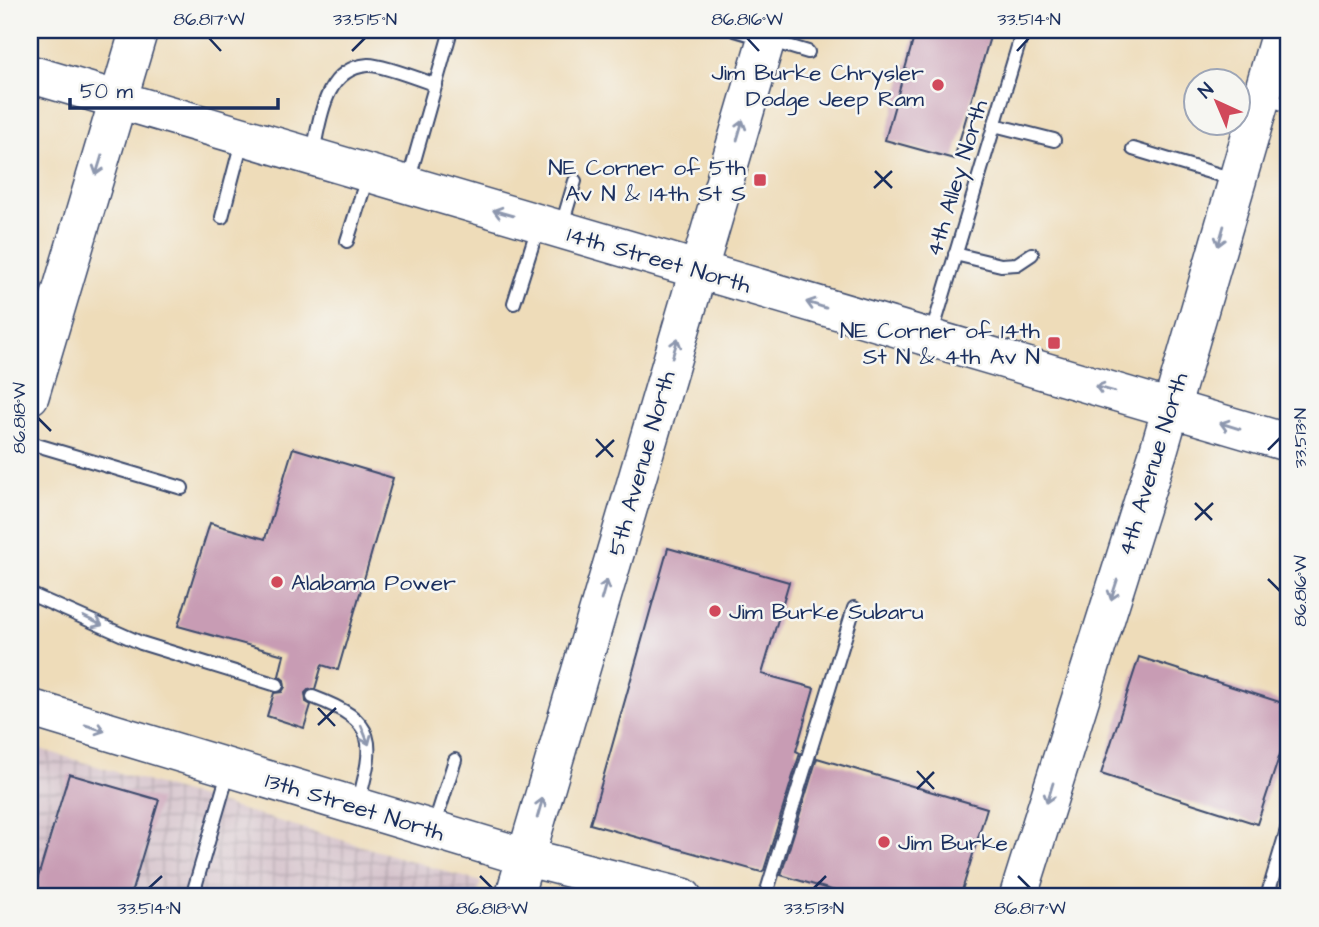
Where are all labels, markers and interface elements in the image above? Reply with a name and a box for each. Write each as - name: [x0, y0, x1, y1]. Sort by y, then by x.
- text: 86.817°W: [173, 7, 245, 32]
- text: 33.515°N: [333, 7, 397, 32]
- text: 86.816°W: [711, 7, 783, 32]
- text: 33.514°N: [997, 7, 1061, 32]
- place label: Jim Burke Chrysler Dodge Jeep Ram: [711, 57, 924, 116]
- scale bar: [70, 66, 278, 110]
- north arrow: [1182, 66, 1252, 136]
- text: 50 m: [80, 77, 134, 106]
- marker: Jim Burke Chrysler Dodge Jeep Ram: [930, 77, 946, 93]
- text: N: [1193, 77, 1220, 105]
- street label: 4th Alley North: [918, 95, 997, 261]
- one-way arrow: [734, 119, 747, 141]
- place label: NE Corner of 5th Av N & 14th St S: [548, 152, 747, 210]
- one-way arrow: [91, 154, 104, 176]
- marker: NE Corner of 5th Av N & 14th St S: [752, 172, 768, 188]
- one-way arrow: [493, 206, 515, 219]
- street label: 14th Street North: [563, 218, 755, 302]
- one-way arrow: [1213, 225, 1226, 247]
- one-way arrow: [805, 298, 827, 311]
- place label: NE Corner of 14th St N & 4th Av N: [840, 315, 1041, 373]
- marker: NE Corner of 14th St N & 4th Av N: [1046, 335, 1062, 351]
- one-way arrow: [670, 338, 683, 360]
- street label: 5th Avenue North: [600, 367, 684, 559]
- street label: 4th Avenue North: [1110, 368, 1196, 560]
- text: 86.818°W: [7, 382, 32, 454]
- one-way arrow: [1094, 382, 1116, 395]
- text: 33.513°N: [1288, 408, 1313, 468]
- one-way arrow: [1219, 418, 1241, 431]
- text: 86.816°W: [1288, 555, 1313, 627]
- place label: Alabama Power: [291, 567, 456, 599]
- marker: Alabama Power: [269, 574, 285, 590]
- one-way arrow: [598, 579, 611, 602]
- one-way arrow: [1107, 579, 1120, 601]
- place label: Jim Burke Subaru: [729, 596, 924, 628]
- marker: Jim Burke Subaru: [707, 603, 723, 619]
- one-way arrow: [82, 615, 103, 628]
- one-way arrow: [84, 722, 106, 735]
- one-way arrow: [360, 724, 373, 745]
- street label: 13th Street North: [261, 765, 449, 850]
- one-way arrow: [1042, 782, 1055, 804]
- one-way arrow: [534, 797, 547, 819]
- place label: Jim Burke: [898, 827, 1008, 859]
- marker: Jim Burke: [876, 834, 892, 850]
- text: 33.514°N: [117, 896, 181, 921]
- text: 86.818°W: [456, 896, 528, 921]
- text: 33.513°N: [784, 896, 844, 921]
- text: 86.817°W: [994, 896, 1066, 921]

